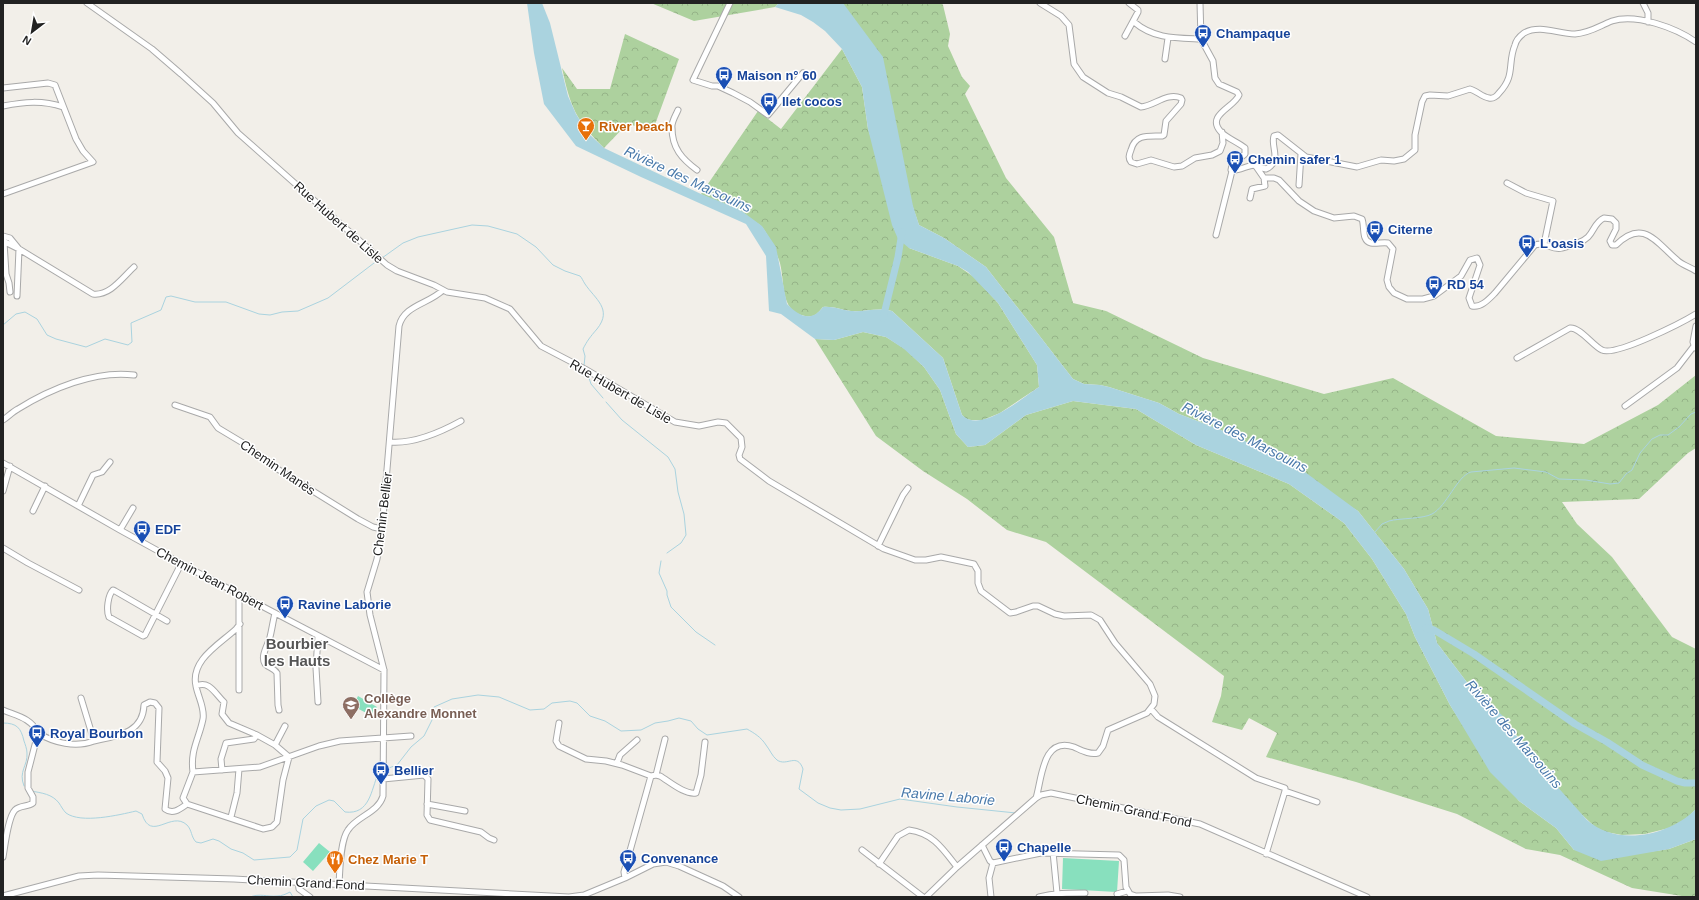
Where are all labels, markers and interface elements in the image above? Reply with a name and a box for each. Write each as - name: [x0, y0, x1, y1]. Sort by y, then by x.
- north arrow: [12, 12, 52, 52]
- bus stop icon: Champaque: [1193, 23, 1213, 48]
- place label: Champaque: [1216, 26, 1290, 41]
- text: N: [20, 33, 33, 48]
- bus stop icon: Maison n° 60: [714, 65, 734, 90]
- place label: Maison n° 60: [737, 68, 817, 83]
- bus stop icon: Ilet cocos: [759, 91, 779, 116]
- place label: Ilet cocos: [782, 94, 842, 109]
- bar icon: River beach: [576, 116, 596, 141]
- place label: River beach: [599, 119, 673, 134]
- water label: Rivière des Marsouins: [622, 142, 754, 216]
- bus stop icon: Chemin safer 1: [1225, 149, 1245, 174]
- place label: Chemin safer 1: [1248, 152, 1341, 167]
- street label: Rue Hubert de Lisle: [291, 178, 386, 266]
- bus stop icon: Citerne: [1365, 219, 1385, 244]
- place label: Citerne: [1388, 222, 1433, 237]
- bus stop icon: L'oasis: [1517, 233, 1537, 258]
- place label: L'oasis: [1540, 236, 1584, 251]
- bus stop icon: RD 54: [1424, 274, 1444, 299]
- place label: RD 54: [1447, 277, 1485, 292]
- street label: Rue Hubert de Lisle: [567, 356, 674, 427]
- water label: Rivière des Marsouins: [1180, 398, 1310, 476]
- street label: Chemin Manès: [237, 437, 319, 498]
- street label: Chemin Bellier: [370, 471, 395, 557]
- bus stop icon: EDF: [132, 519, 152, 544]
- place label: EDF: [155, 522, 181, 537]
- street label: Chemin Jean Robert: [154, 544, 266, 613]
- bus stop icon: Ravine Laborie: [275, 594, 295, 619]
- place label: Ravine Laborie: [298, 597, 391, 612]
- district label: Bourbier les Hauts: [264, 635, 330, 669]
- water label: Rivière des Marsouins: [1463, 676, 1565, 792]
- place label: Collège Alexandre Monnet: [364, 691, 477, 721]
- school or university icon: Collège Alexandre Monnet: [341, 695, 361, 720]
- bus stop icon: Royal Bourbon: [27, 723, 47, 748]
- place label: Royal Bourbon: [50, 726, 143, 741]
- bus stop icon: Bellier: [371, 760, 391, 785]
- place label: Bellier: [394, 763, 434, 778]
- water label: Ravine Laborie: [900, 784, 996, 808]
- street label: Chemin Grand Fond: [1075, 791, 1193, 830]
- bus stop icon: Chapelle: [994, 837, 1014, 862]
- place label: Chapelle: [1017, 840, 1071, 855]
- bus stop icon: Convenance: [618, 848, 638, 873]
- restaurant icon: Chez Marie T: [325, 849, 345, 874]
- place label: Convenance: [641, 851, 718, 866]
- place label: Chez Marie T: [348, 852, 428, 867]
- street label: Chemin Grand Fond: [247, 872, 365, 893]

